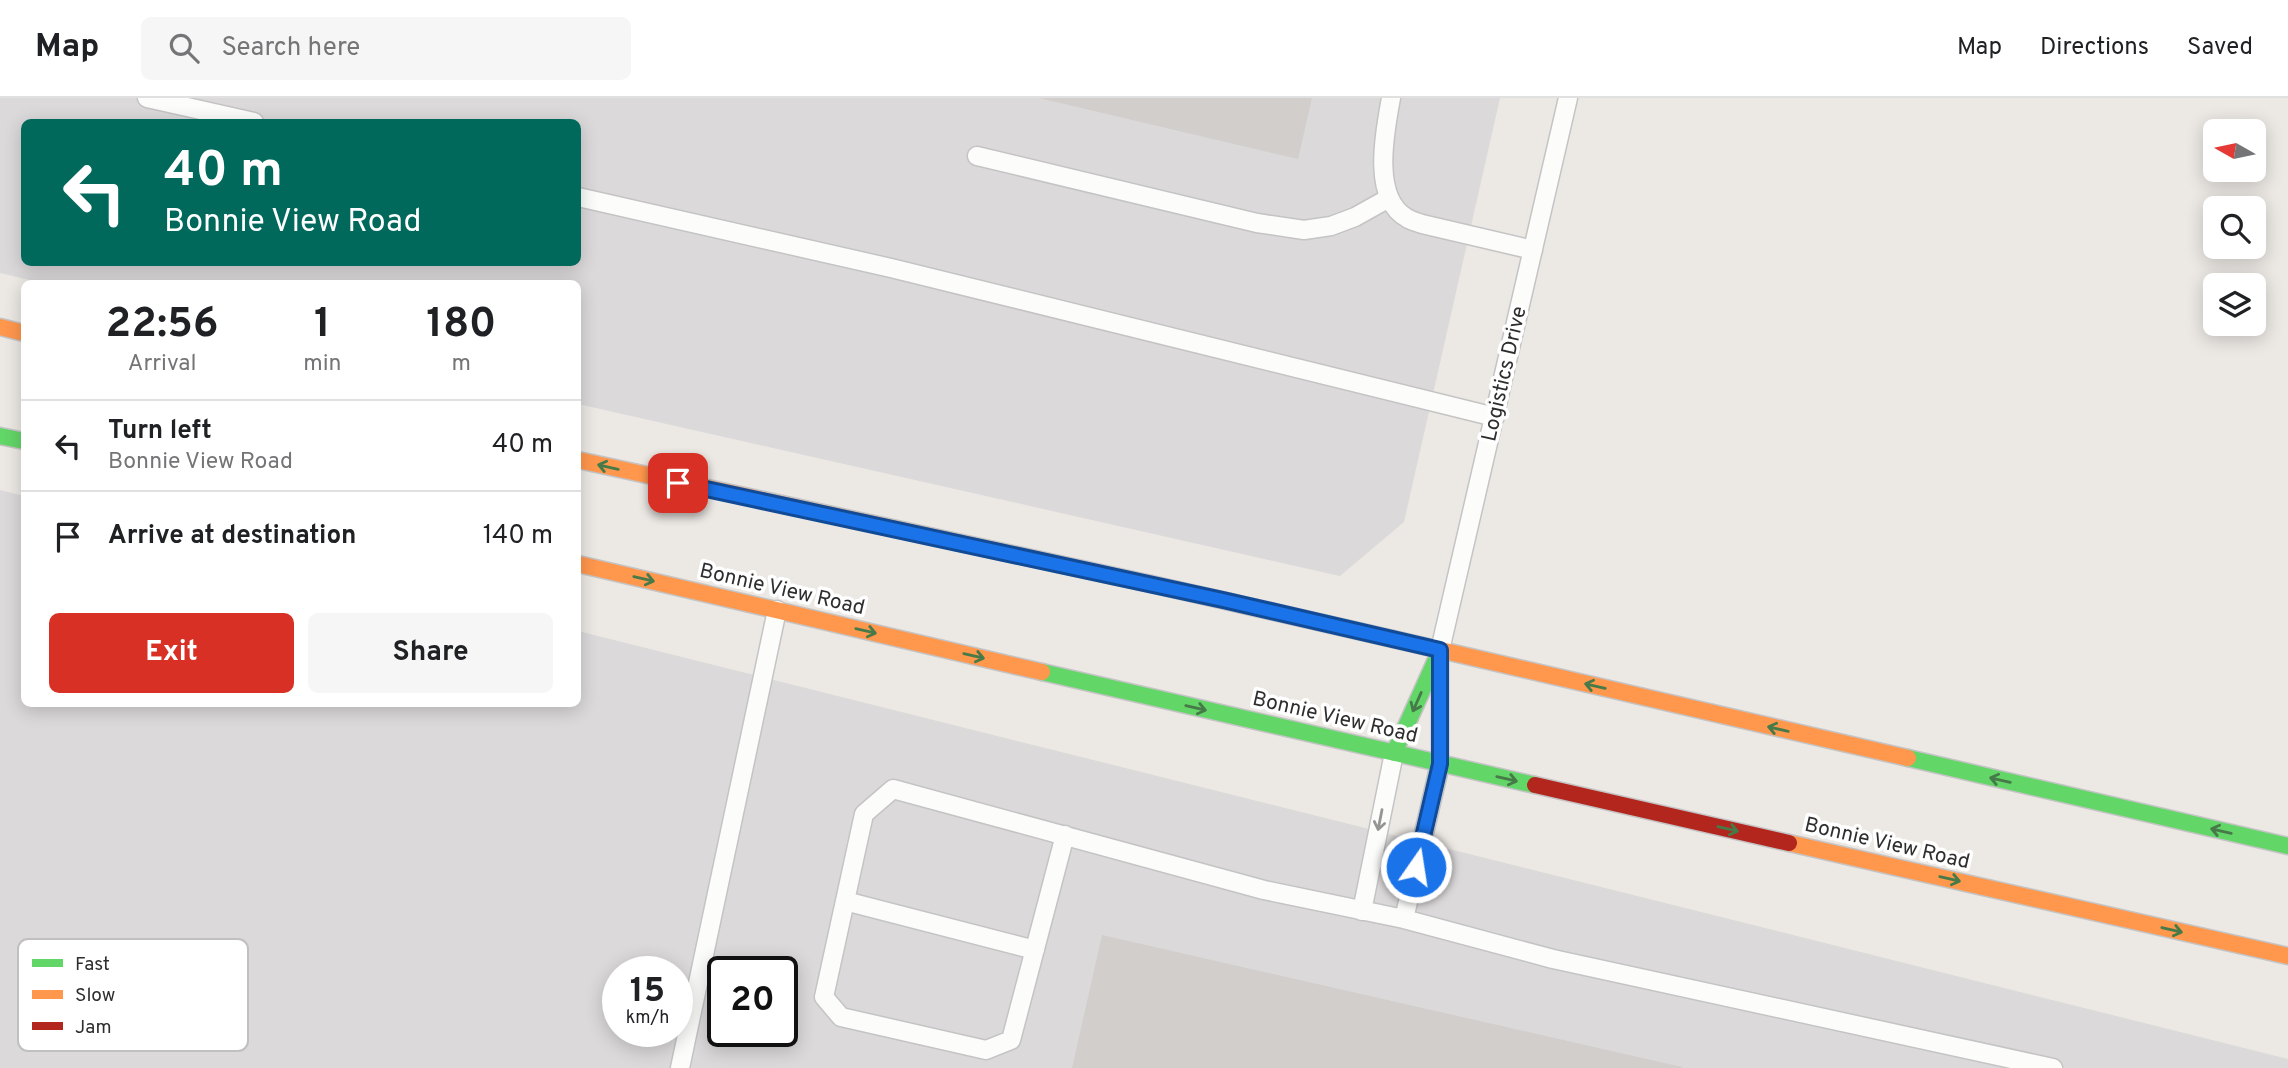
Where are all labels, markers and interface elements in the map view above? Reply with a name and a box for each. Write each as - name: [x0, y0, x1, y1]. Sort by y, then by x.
- search box: [141, 17, 631, 80]
- text: Map: [35, 27, 99, 69]
- icon: search: [165, 29, 203, 67]
- text: Search here: [221, 32, 360, 65]
- text: Map: [1957, 33, 2002, 63]
- text: Directions: [2040, 33, 2149, 63]
- text: Saved: [2187, 33, 2253, 63]
- north arrow: [2203, 119, 2266, 182]
- map controls: [2203, 119, 2266, 336]
- text: 40 m: [164, 142, 283, 204]
- icon: left: [49, 147, 140, 238]
- button: search: [2203, 196, 2266, 259]
- text: Bonnie View Road: [164, 203, 421, 243]
- button: layers: [2203, 273, 2266, 336]
- text: 22:56: [106, 299, 219, 352]
- text: 1: [314, 299, 331, 352]
- text: 180: [426, 299, 496, 352]
- street label: Logistics Drive: [1476, 304, 1534, 444]
- text: Arrival: [128, 350, 196, 379]
- text: min: [303, 350, 342, 379]
- text: m: [452, 350, 471, 379]
- text: Turn left: [108, 415, 212, 448]
- icon: left: [49, 427, 87, 465]
- text: 40 m: [492, 429, 553, 462]
- text: Bonnie View Road: [108, 448, 293, 477]
- pin: [648, 453, 708, 513]
- one-way arrow: [597, 459, 620, 473]
- icon: arrive: [659, 464, 697, 502]
- icon: arrive: [49, 518, 87, 556]
- text: Arrive at destination: [108, 520, 356, 553]
- text: 140 m: [483, 520, 553, 553]
- street label: Bonnie View Road: [697, 558, 867, 622]
- one-way arrow: [632, 573, 655, 586]
- button: Exit: [49, 613, 294, 693]
- button: Share: [308, 613, 553, 693]
- one-way arrow: [854, 624, 877, 638]
- one-way arrow: [962, 650, 985, 663]
- one-way arrow: [1584, 679, 1606, 692]
- street label: Bonnie View Road: [1250, 686, 1420, 750]
- one-way arrow: [1410, 691, 1423, 712]
- one-way arrow: [1184, 701, 1207, 715]
- one-way arrow: [1767, 721, 1790, 735]
- one-way arrow: [1989, 772, 2012, 786]
- one-way arrow: [1495, 773, 1517, 786]
- one-way arrow: [1373, 808, 1387, 831]
- street label: Bonnie View Road: [1802, 812, 1972, 876]
- one-way arrow: [1716, 823, 1739, 836]
- one-way arrow: [2211, 824, 2233, 837]
- position arrow: [1379, 830, 1453, 904]
- one-way arrow: [1938, 873, 1961, 887]
- one-way arrow: [2160, 923, 2183, 937]
- legend: [18, 939, 248, 1051]
- text: Fast: [75, 953, 110, 977]
- speed limit sign: 20: [707, 956, 798, 1047]
- text: 15: [630, 970, 665, 1014]
- text: Slow: [75, 984, 115, 1008]
- text: km/h: [626, 1007, 669, 1030]
- text: Jam: [75, 1016, 112, 1040]

